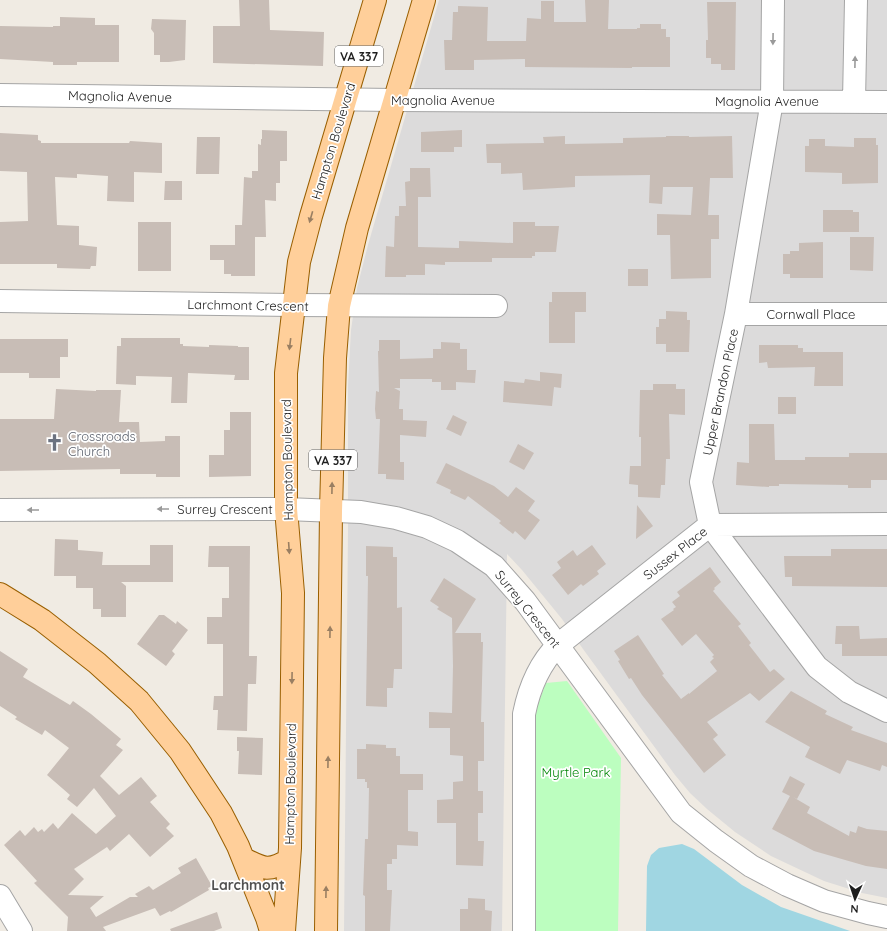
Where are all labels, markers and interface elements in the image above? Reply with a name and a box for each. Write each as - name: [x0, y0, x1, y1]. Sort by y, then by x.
- one-way arrow: [770, 33, 776, 46]
- road number: VA 337: [335, 46, 383, 66]
- one-way arrow: [852, 55, 858, 68]
- street label: Hampton Boulevard: [308, 81, 358, 201]
- street label: Magnolia Avenue: [68, 87, 172, 105]
- street label: Magnolia Avenue: [391, 92, 495, 108]
- street label: Magnolia Avenue: [715, 93, 819, 109]
- one-way arrow: [308, 211, 314, 223]
- street label: Larchmont Crescent: [187, 296, 309, 314]
- street label: Cornwall Place: [767, 306, 855, 322]
- street label: Upper Brandon Place: [699, 327, 741, 457]
- one-way arrow: [287, 338, 293, 350]
- street label: Hampton Boulevard: [278, 399, 296, 521]
- place label: Crossroads Church: [68, 428, 136, 459]
- church icon: Crossroads Church: [45, 433, 65, 453]
- road number: VA 337: [309, 450, 357, 470]
- one-way arrow: [329, 481, 335, 494]
- street label: Surrey Crescent: [177, 501, 273, 517]
- one-way arrow: [156, 506, 169, 512]
- one-way arrow: [26, 507, 39, 513]
- street label: Sussex Place: [640, 523, 710, 583]
- one-way arrow: [286, 542, 293, 554]
- street label: Surrey Crescent: [492, 567, 564, 651]
- one-way arrow: [327, 625, 333, 638]
- one-way arrow: [289, 672, 295, 685]
- street label: Hampton Boulevard: [281, 723, 299, 845]
- one-way arrow: [325, 755, 331, 768]
- park label: Myrtle Park: [542, 764, 610, 780]
- district label: Larchmont: [211, 876, 285, 894]
- north arrow: [835, 879, 875, 919]
- one-way arrow: [323, 885, 329, 898]
- text: N: [850, 902, 859, 916]

